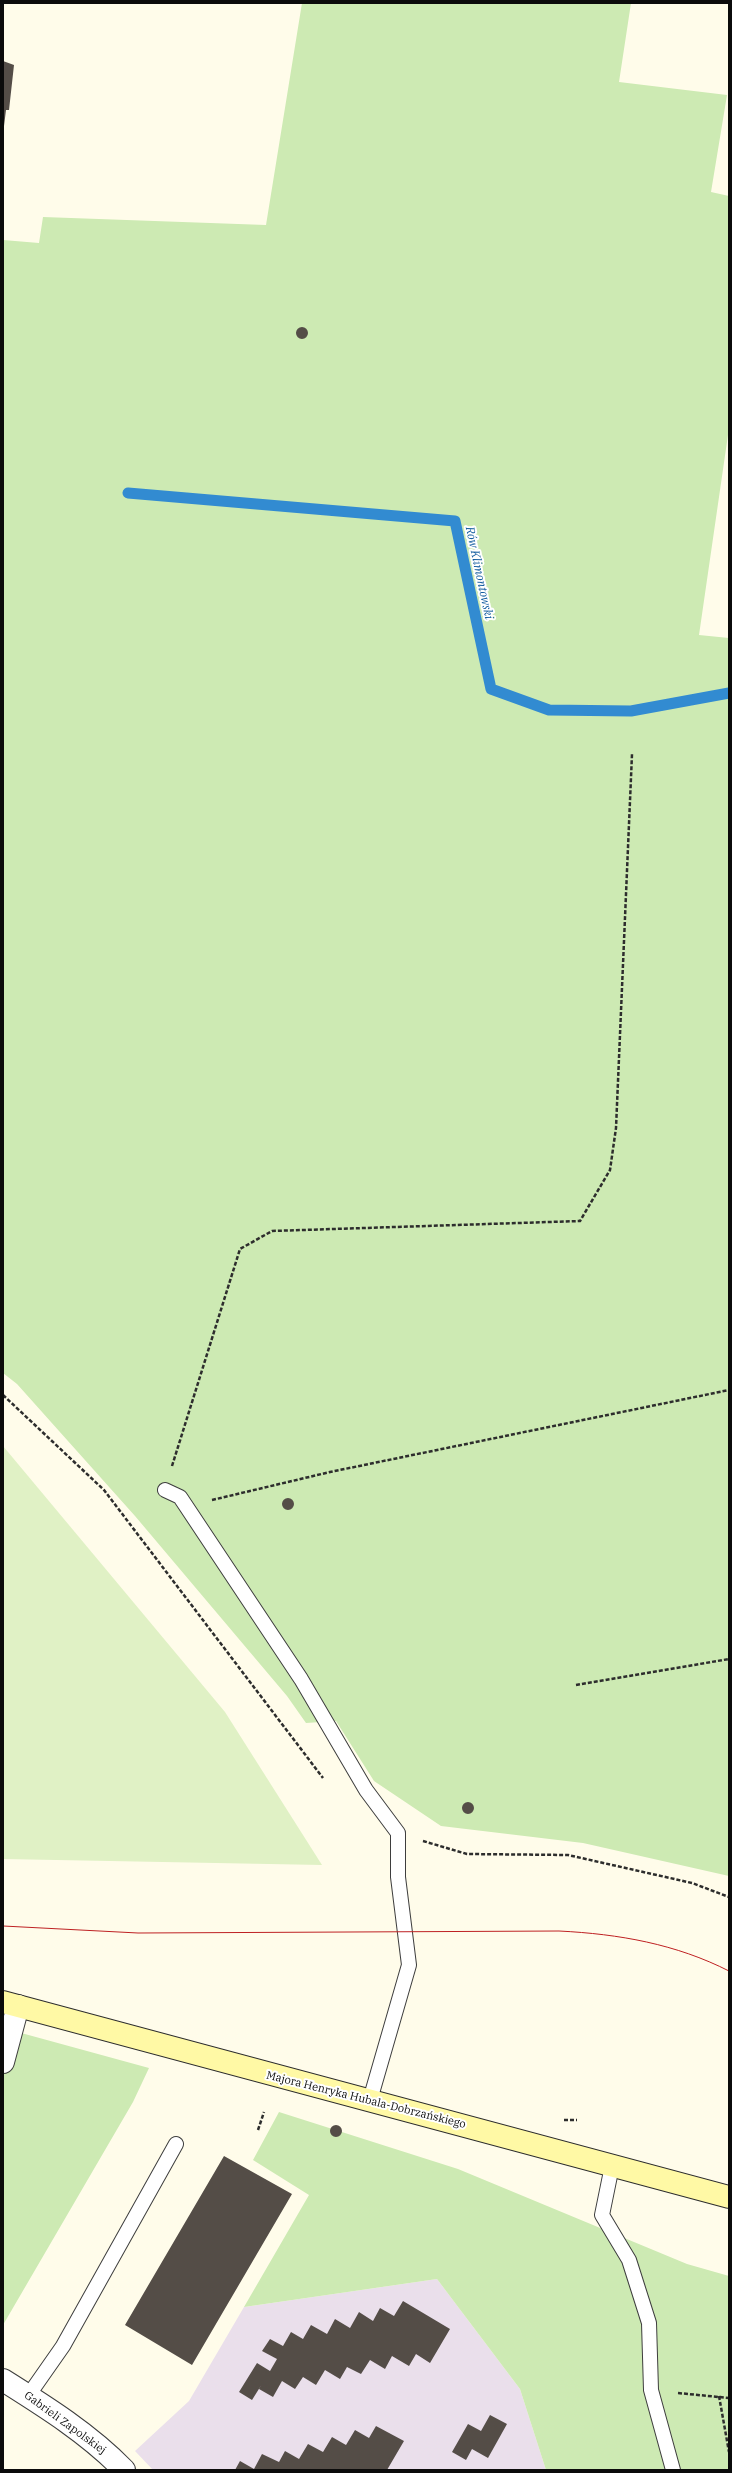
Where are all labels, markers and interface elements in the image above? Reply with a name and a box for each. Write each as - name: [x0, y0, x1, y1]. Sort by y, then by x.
- water label: Rów Klimontowski: [462, 525, 496, 621]
- street label: Majora Henryka Hubala-Dobrzańskiego: [265, 2069, 467, 2131]
- street label: Gabrieli Zapolskiej: [22, 2389, 108, 2457]

